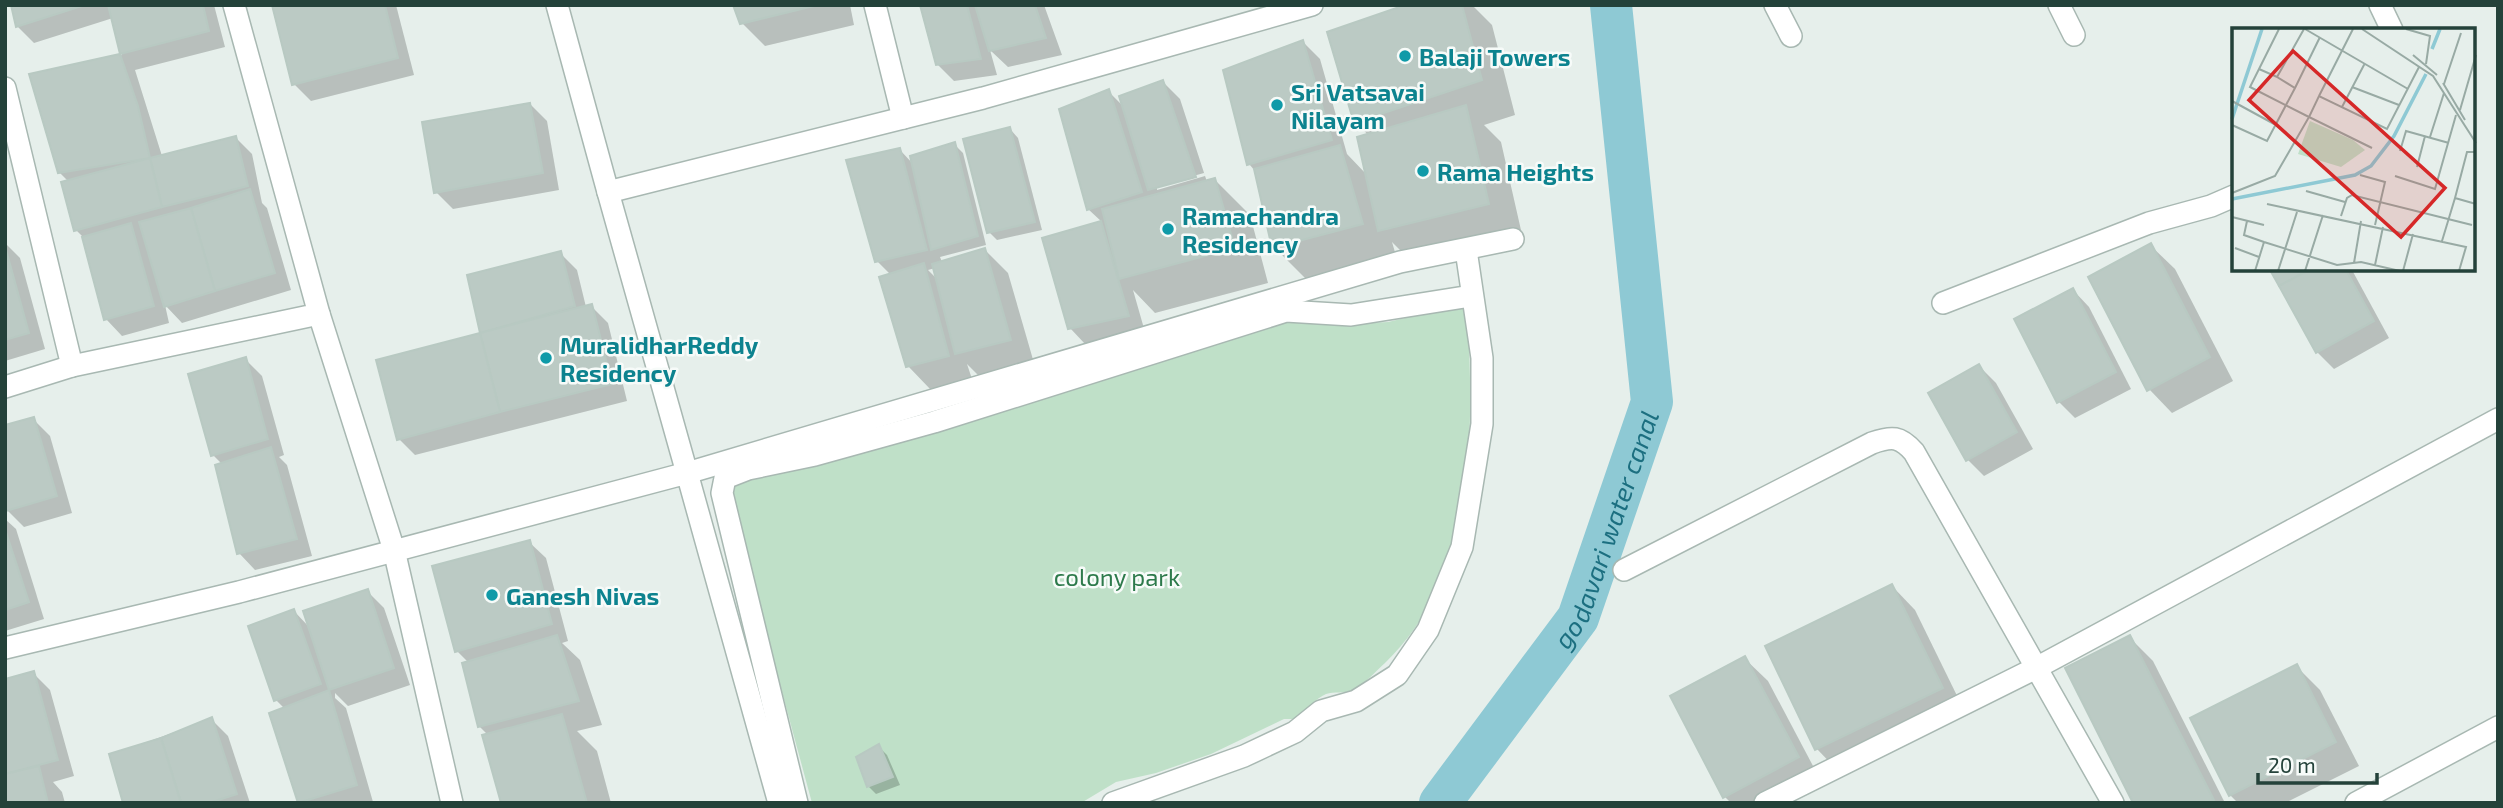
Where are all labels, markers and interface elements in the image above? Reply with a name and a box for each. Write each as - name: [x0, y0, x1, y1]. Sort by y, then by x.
- inset map: [2232, 28, 2475, 271]
- place label: Balaji Towers: [1419, 42, 1570, 71]
- marker: Balaji Towers: [1397, 48, 1413, 64]
- place label: Sri Vatsavai Nilayam: [1291, 77, 1425, 134]
- marker: Sri Vatsavai Nilayam: [1269, 97, 1285, 113]
- place label: Rama Heights: [1437, 157, 1594, 186]
- marker: Rama Heights: [1415, 163, 1431, 179]
- place label: Ramachandra Residency: [1182, 201, 1339, 258]
- marker: Ramachandra Residency: [1160, 221, 1176, 237]
- place label: MuralidharReddy Residency: [560, 330, 759, 387]
- marker: MuralidharReddy Residency: [538, 350, 554, 366]
- water label: godavari water canal: [1546, 406, 1664, 653]
- park label: colony park: [1054, 562, 1180, 591]
- place label: Ganesh Nivas: [506, 581, 659, 610]
- marker: Ganesh Nivas: [484, 587, 500, 603]
- scale bar: [2258, 742, 2377, 786]
- text: 20 m: [2268, 752, 2316, 777]

